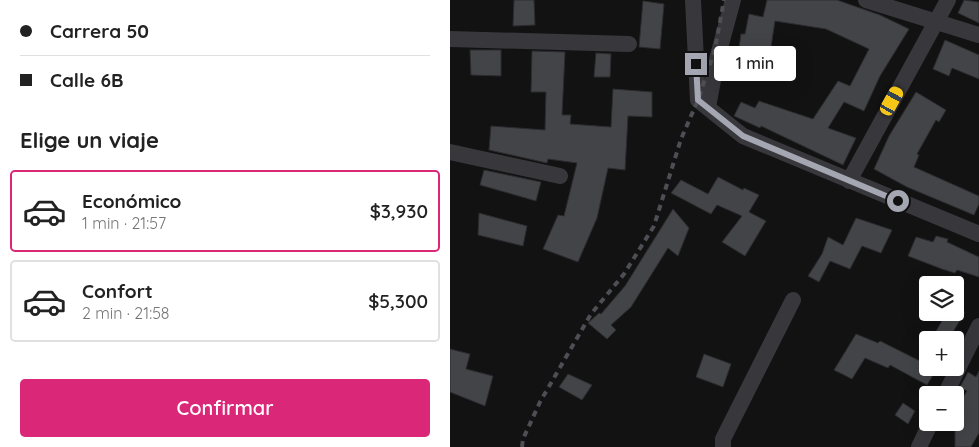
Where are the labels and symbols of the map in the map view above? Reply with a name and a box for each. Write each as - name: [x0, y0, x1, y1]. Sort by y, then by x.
- callout: 1 min: [714, 46, 796, 82]
- route end: [685, 53, 707, 75]
- car: [878, 84, 905, 118]
- route start: [887, 190, 909, 212]

